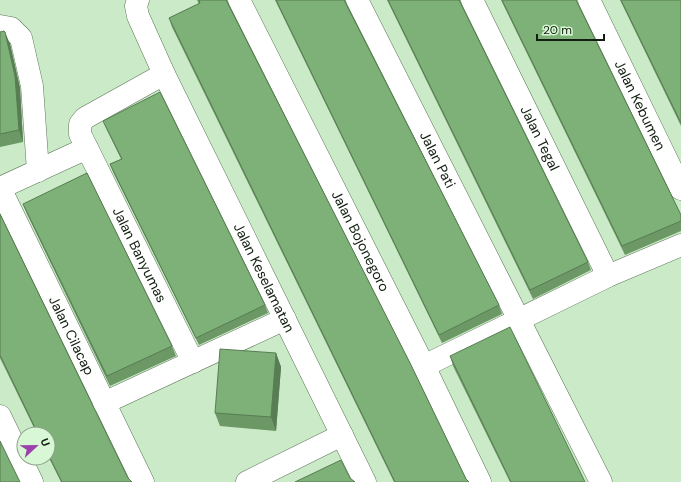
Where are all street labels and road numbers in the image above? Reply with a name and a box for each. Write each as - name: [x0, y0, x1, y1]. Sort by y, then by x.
- street label: Jalan Kebumen: [611, 57, 670, 153]
- street label: Jalan Tegal: [516, 103, 564, 174]
- street label: Jalan Pati: [416, 128, 460, 191]
- street label: Jalan Bojonegoro: [328, 187, 394, 294]
- street label: Jalan Banyumas: [109, 204, 171, 305]
- street label: Jalan Keselamatan: [230, 220, 299, 335]
- street label: Jalan Cilacap: [45, 293, 99, 378]

